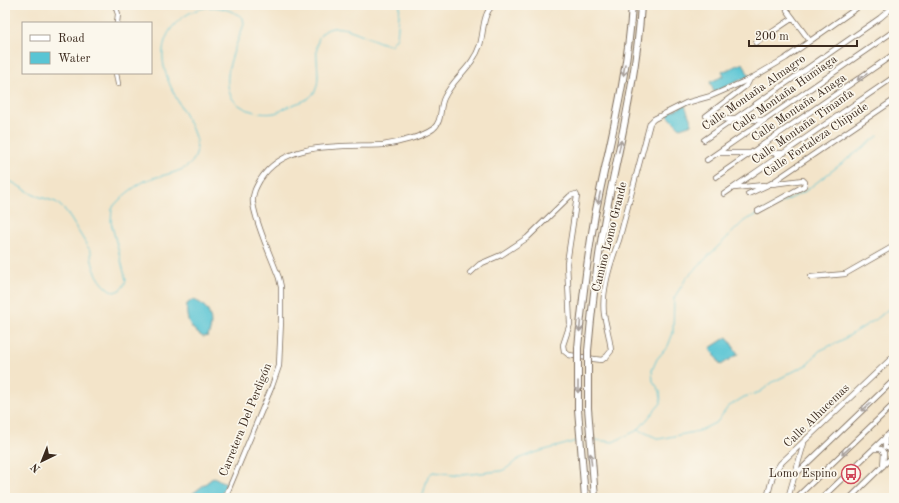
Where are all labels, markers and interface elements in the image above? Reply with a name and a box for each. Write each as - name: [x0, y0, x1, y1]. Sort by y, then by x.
- legend: [22, 22, 152, 74]
- scale bar: [749, 22, 857, 48]
- text: 200 m: [755, 31, 789, 43]
- text: Road: [58, 33, 85, 45]
- text: Water: [58, 53, 91, 65]
- street label: Calle Montaña Almagro: [700, 53, 808, 133]
- street label: Calle Montaña Humiaga: [730, 53, 840, 135]
- one-way arrow: [620, 63, 628, 76]
- street label: Calle Montaña Anaga: [749, 72, 849, 144]
- one-way arrow: [857, 73, 868, 81]
- street label: Calle Montaña Timanfa: [750, 87, 856, 167]
- street label: Calle Fortaleza Chipude: [762, 100, 871, 179]
- one-way arrow: [616, 140, 624, 153]
- street label: Camino Lomo Grande: [590, 180, 630, 293]
- one-way arrow: [595, 191, 603, 204]
- one-way arrow: [576, 319, 584, 332]
- street label: Carretera Del Perdigón: [218, 361, 274, 478]
- one-way arrow: [574, 380, 582, 393]
- street label: Calle Alhucemas: [782, 382, 852, 450]
- one-way arrow: [861, 402, 871, 412]
- north arrow: [22, 441, 62, 481]
- one-way arrow: [841, 446, 851, 455]
- one-way arrow: [588, 453, 595, 466]
- text: N: [29, 460, 43, 474]
- bus stop icon: Lomo Espino: [840, 463, 862, 485]
- place label: Lomo Espino: [769, 468, 837, 480]

